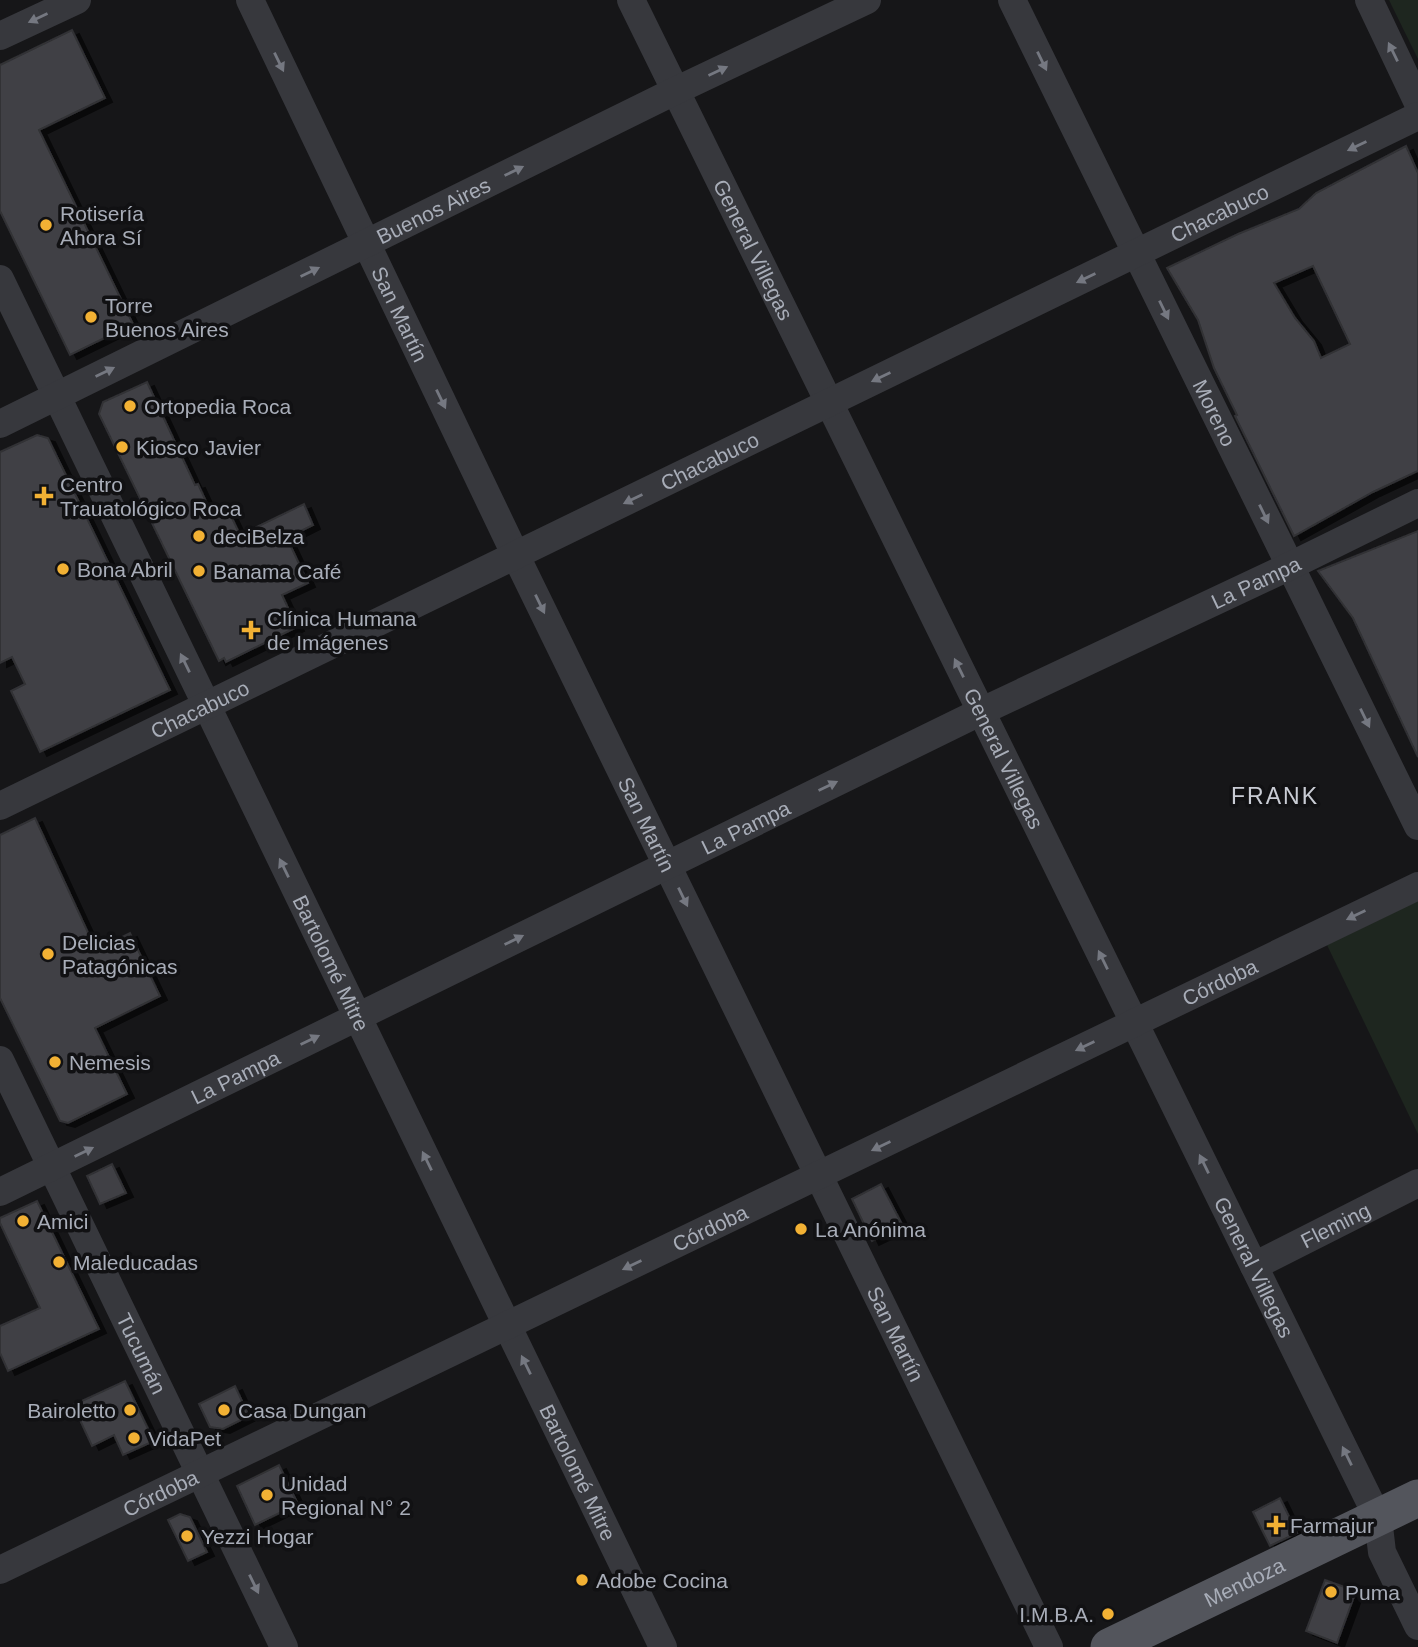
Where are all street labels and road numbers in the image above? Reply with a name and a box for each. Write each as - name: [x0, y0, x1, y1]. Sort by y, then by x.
- street label: Buenos Aires: [373, 173, 494, 248]
- street label: General Villegas: [709, 175, 798, 324]
- street label: Chacabuco: [1166, 179, 1272, 246]
- street label: San Martín: [368, 263, 433, 365]
- street label: Moreno: [1189, 376, 1241, 450]
- street label: Chacabuco: [657, 427, 762, 494]
- street label: La Pampa: [1207, 551, 1304, 613]
- street label: Chacabuco: [147, 675, 252, 742]
- street label: General Villegas: [960, 684, 1048, 832]
- street label: San Martín: [614, 773, 680, 876]
- street label: La Pampa: [697, 795, 794, 858]
- street label: Bartolomé Mitre: [289, 891, 374, 1035]
- street label: Córdoba: [1178, 954, 1261, 1010]
- street label: La Pampa: [187, 1045, 284, 1108]
- street label: General Villegas: [1210, 1193, 1299, 1341]
- street label: Fleming: [1297, 1198, 1374, 1252]
- street label: Córdoba: [668, 1200, 751, 1256]
- street label: San Martín: [863, 1283, 929, 1385]
- street label: Tucumán: [113, 1309, 171, 1398]
- street label: Bartolomé Mitre: [536, 1400, 621, 1544]
- street label: Córdoba: [119, 1465, 202, 1521]
- street label: Mendoza: [1200, 1553, 1288, 1611]

